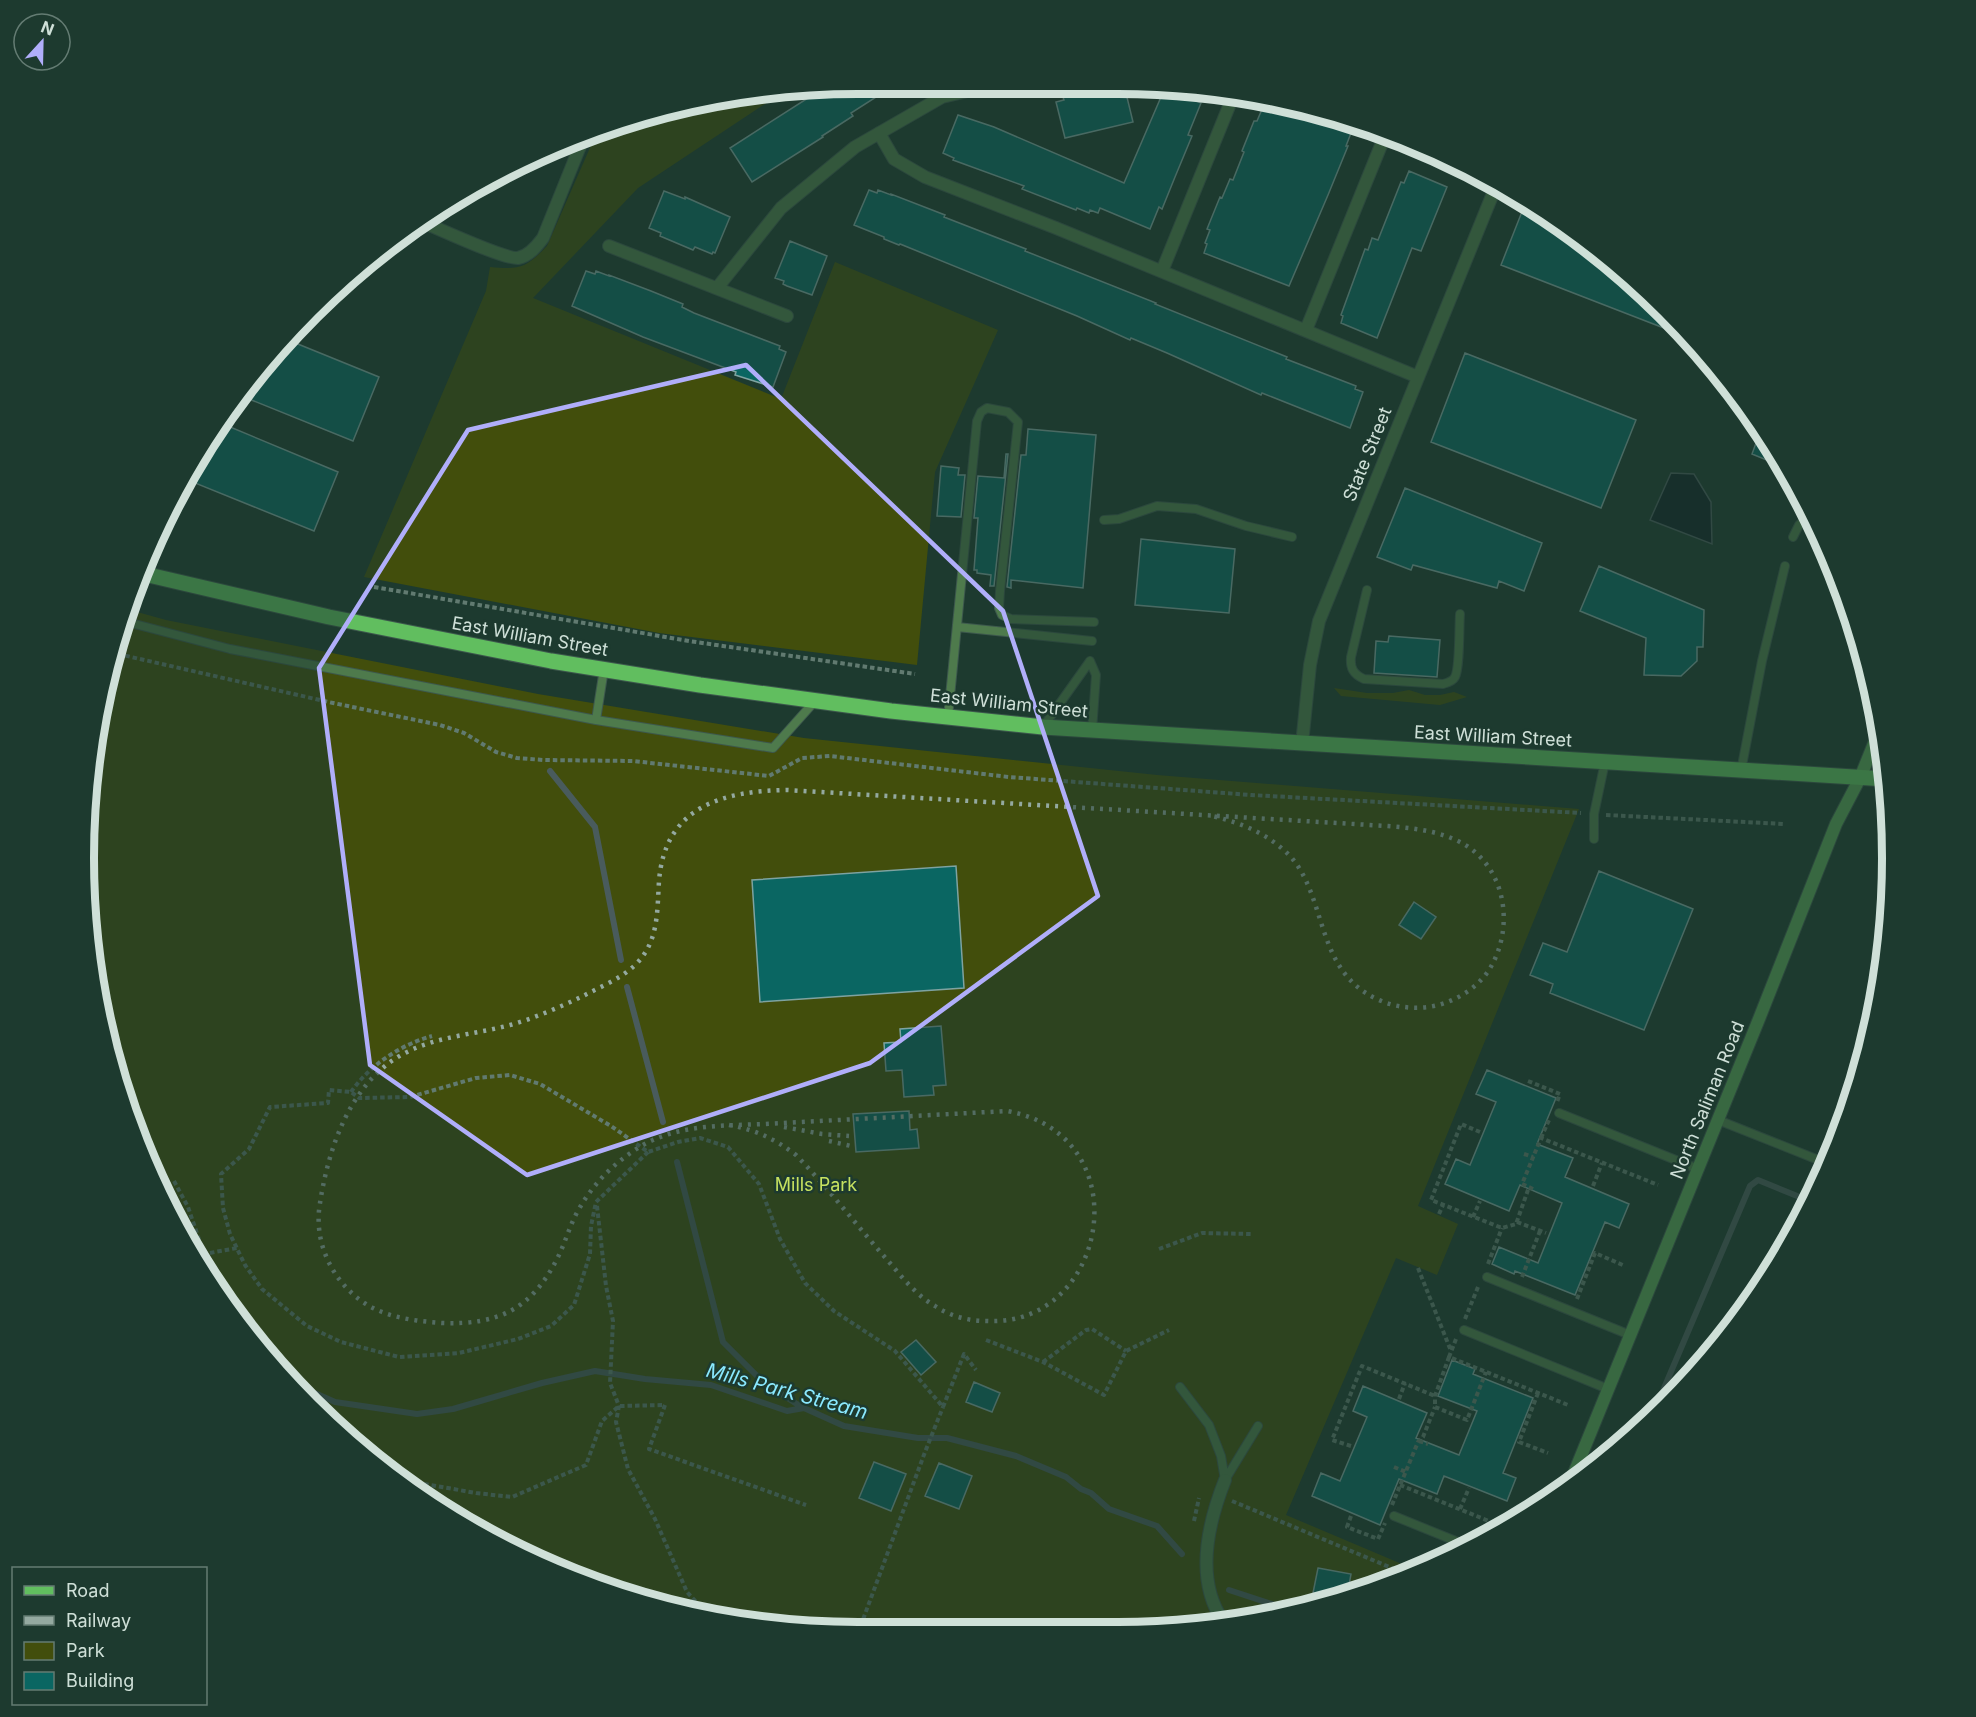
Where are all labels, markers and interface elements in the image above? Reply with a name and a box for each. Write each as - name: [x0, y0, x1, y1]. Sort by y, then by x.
- north arrow: [12, 12, 72, 72]
- text: N: [38, 17, 57, 40]
- street label: State Street: [1339, 404, 1395, 504]
- street label: East William Street: [450, 612, 610, 660]
- street label: East William Street: [929, 684, 1089, 722]
- street label: East William Street: [1413, 721, 1573, 751]
- street label: North Saliman Road: [1666, 1018, 1748, 1182]
- park label: Mills Park: [775, 1174, 857, 1195]
- water label: Mills Park Stream: [704, 1358, 870, 1424]
- legend: [12, 1567, 207, 1705]
- text: Road: [66, 1580, 109, 1601]
- text: Railway: [66, 1610, 131, 1631]
- text: Park: [66, 1640, 105, 1661]
- text: Building: [66, 1670, 134, 1691]

